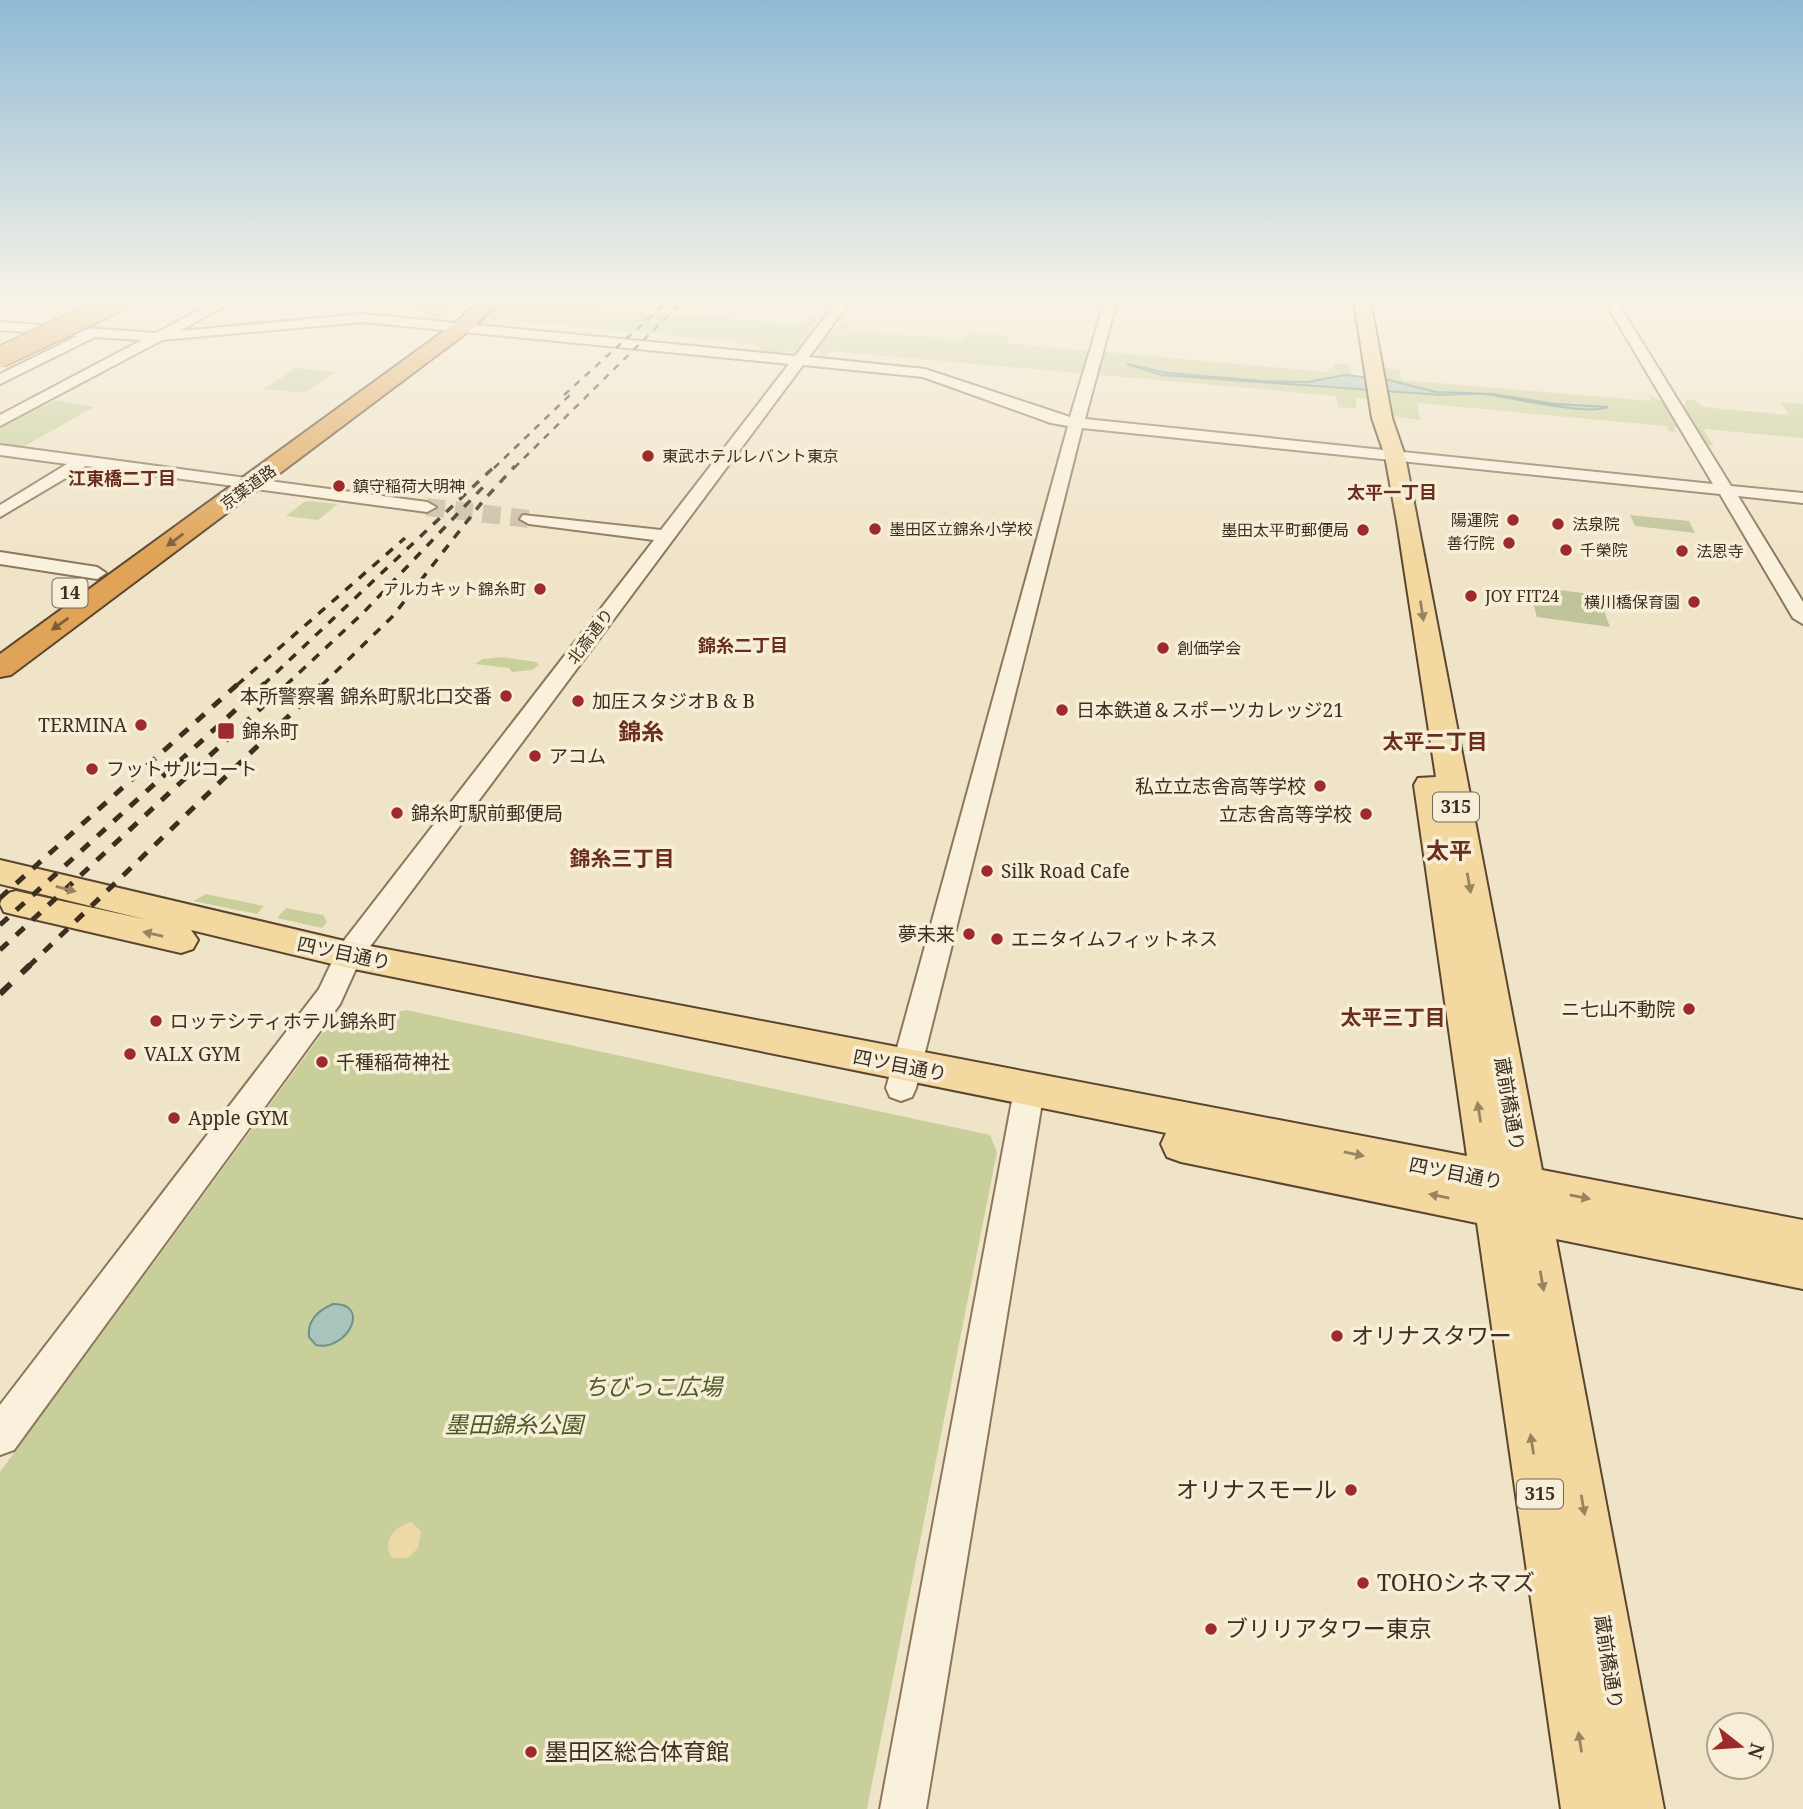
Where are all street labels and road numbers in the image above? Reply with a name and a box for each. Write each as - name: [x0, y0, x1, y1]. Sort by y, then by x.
- street label: 京葉道路: [216, 459, 280, 515]
- road number: 14: [52, 578, 88, 608]
- street label: 北斎通り: [562, 604, 618, 668]
- road number: 315: [1433, 792, 1479, 822]
- street label: 四ツ目通り: [295, 930, 393, 976]
- street label: 四ツ目通り: [851, 1043, 949, 1087]
- street label: 蔵前橋通り: [1489, 1055, 1531, 1153]
- street label: 四ツ目通り: [1407, 1151, 1505, 1195]
- road number: 315: [1517, 1479, 1563, 1508]
- street label: 蔵前橋通り: [1589, 1613, 1629, 1711]

